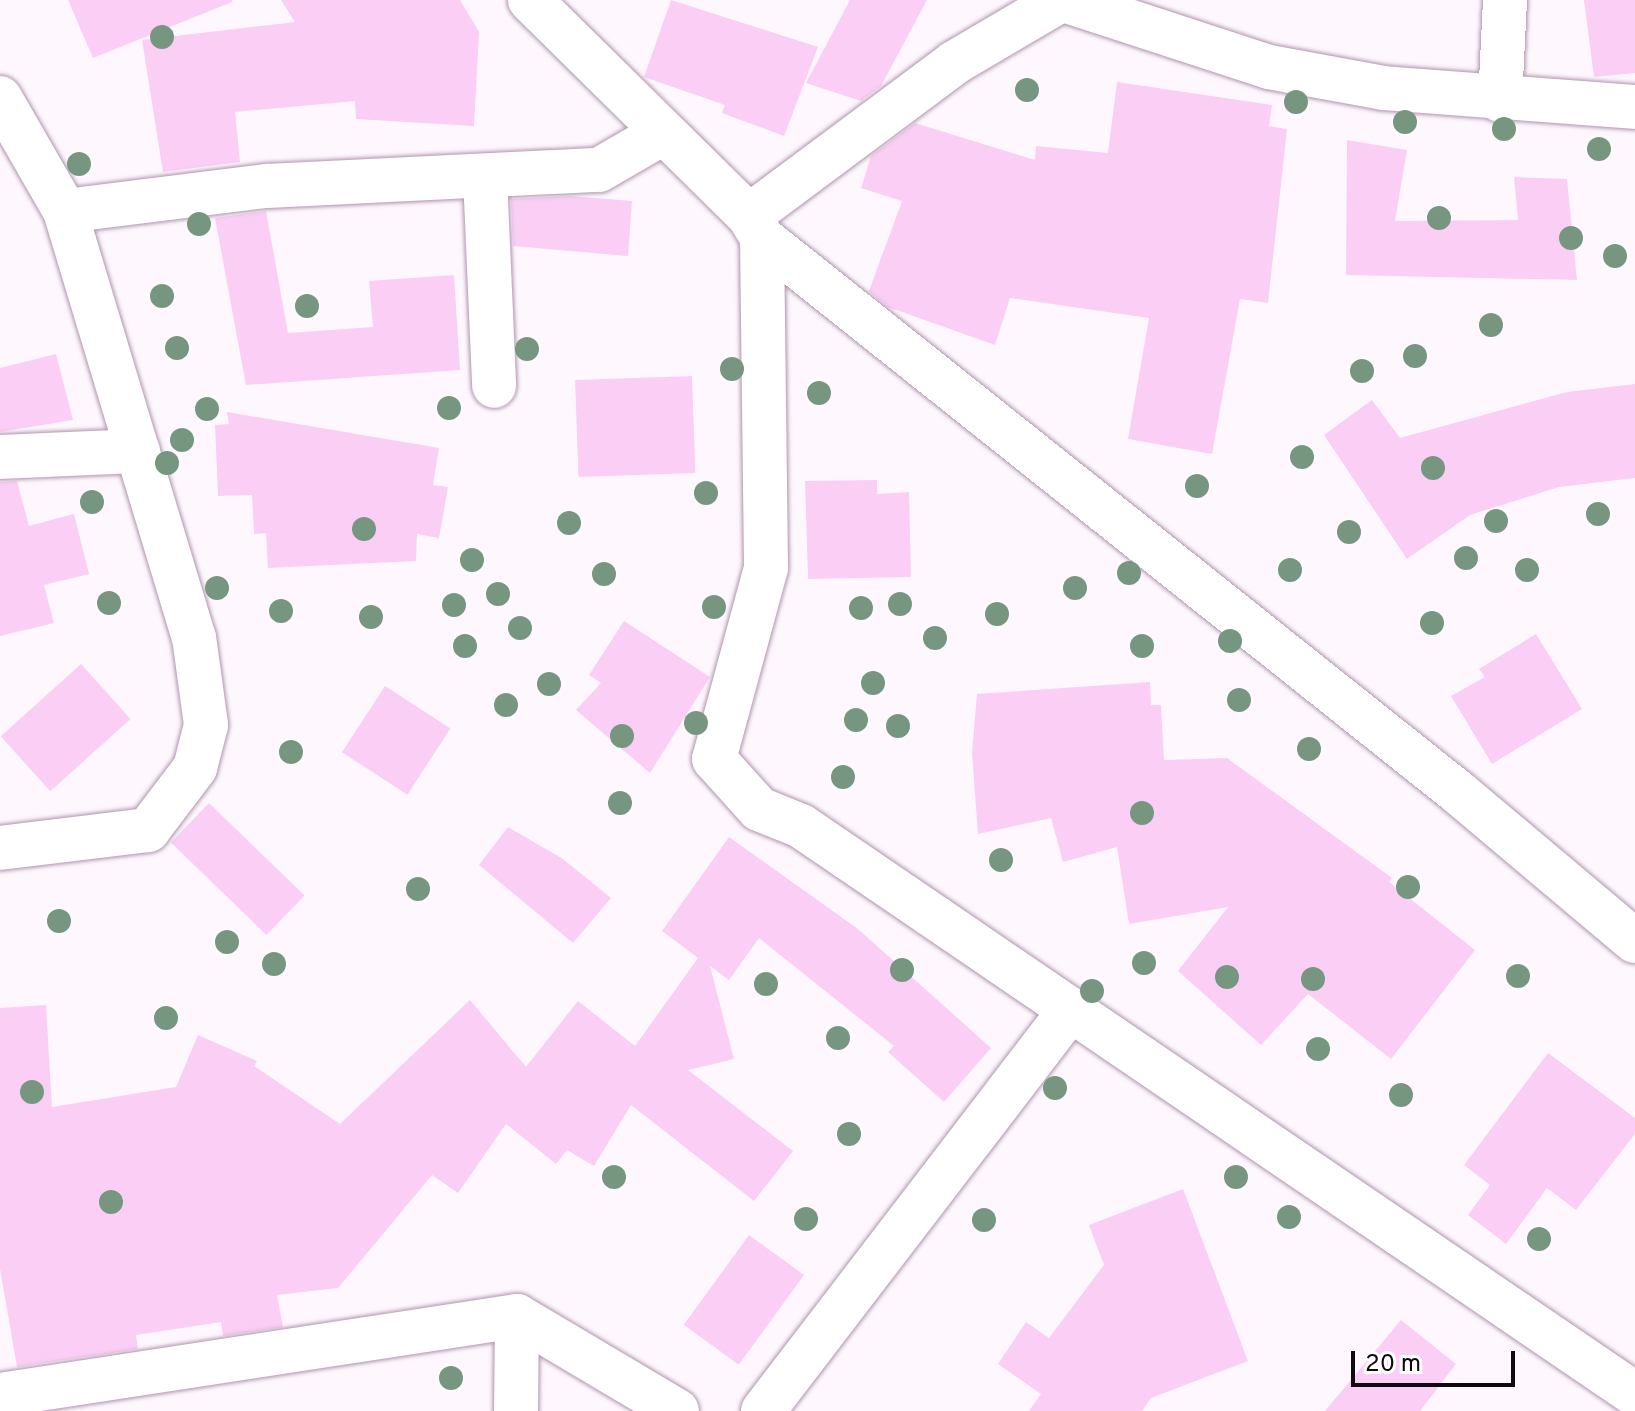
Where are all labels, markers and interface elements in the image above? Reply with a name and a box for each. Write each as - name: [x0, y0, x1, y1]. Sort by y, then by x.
- scale bar: [1355, 1335, 1519, 1385]
- text: 20 m: [1365, 1350, 1421, 1380]

